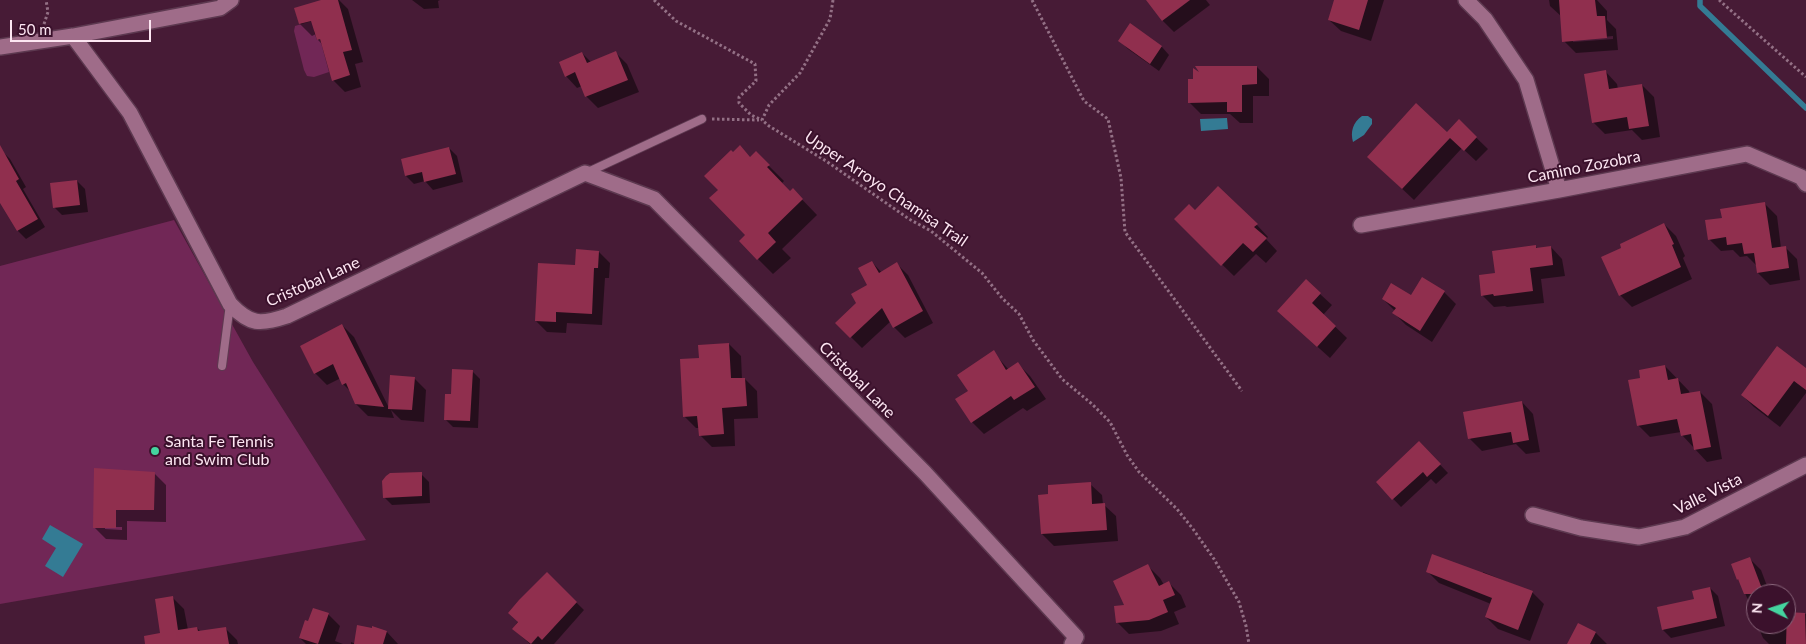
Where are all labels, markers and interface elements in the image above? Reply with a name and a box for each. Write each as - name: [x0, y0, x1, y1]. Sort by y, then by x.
- scale bar: [12, 10, 154, 42]
- text: 50 m: [18, 20, 52, 38]
- street label: Upper Arroyo Chamisa Trail: [801, 127, 971, 251]
- street label: Camino Zozobra: [1526, 147, 1642, 187]
- street label: Cristobal Lane: [263, 253, 363, 311]
- street label: Cristobal Lane: [815, 338, 899, 422]
- place label: Santa Fe Tennis and Swim Club: [165, 432, 274, 470]
- marker: Santa Fe Tennis and Swim Club: [149, 445, 161, 457]
- street label: Valle Vista: [1671, 469, 1745, 519]
- north arrow: [1746, 584, 1796, 634]
- text: N: [1748, 602, 1765, 614]

